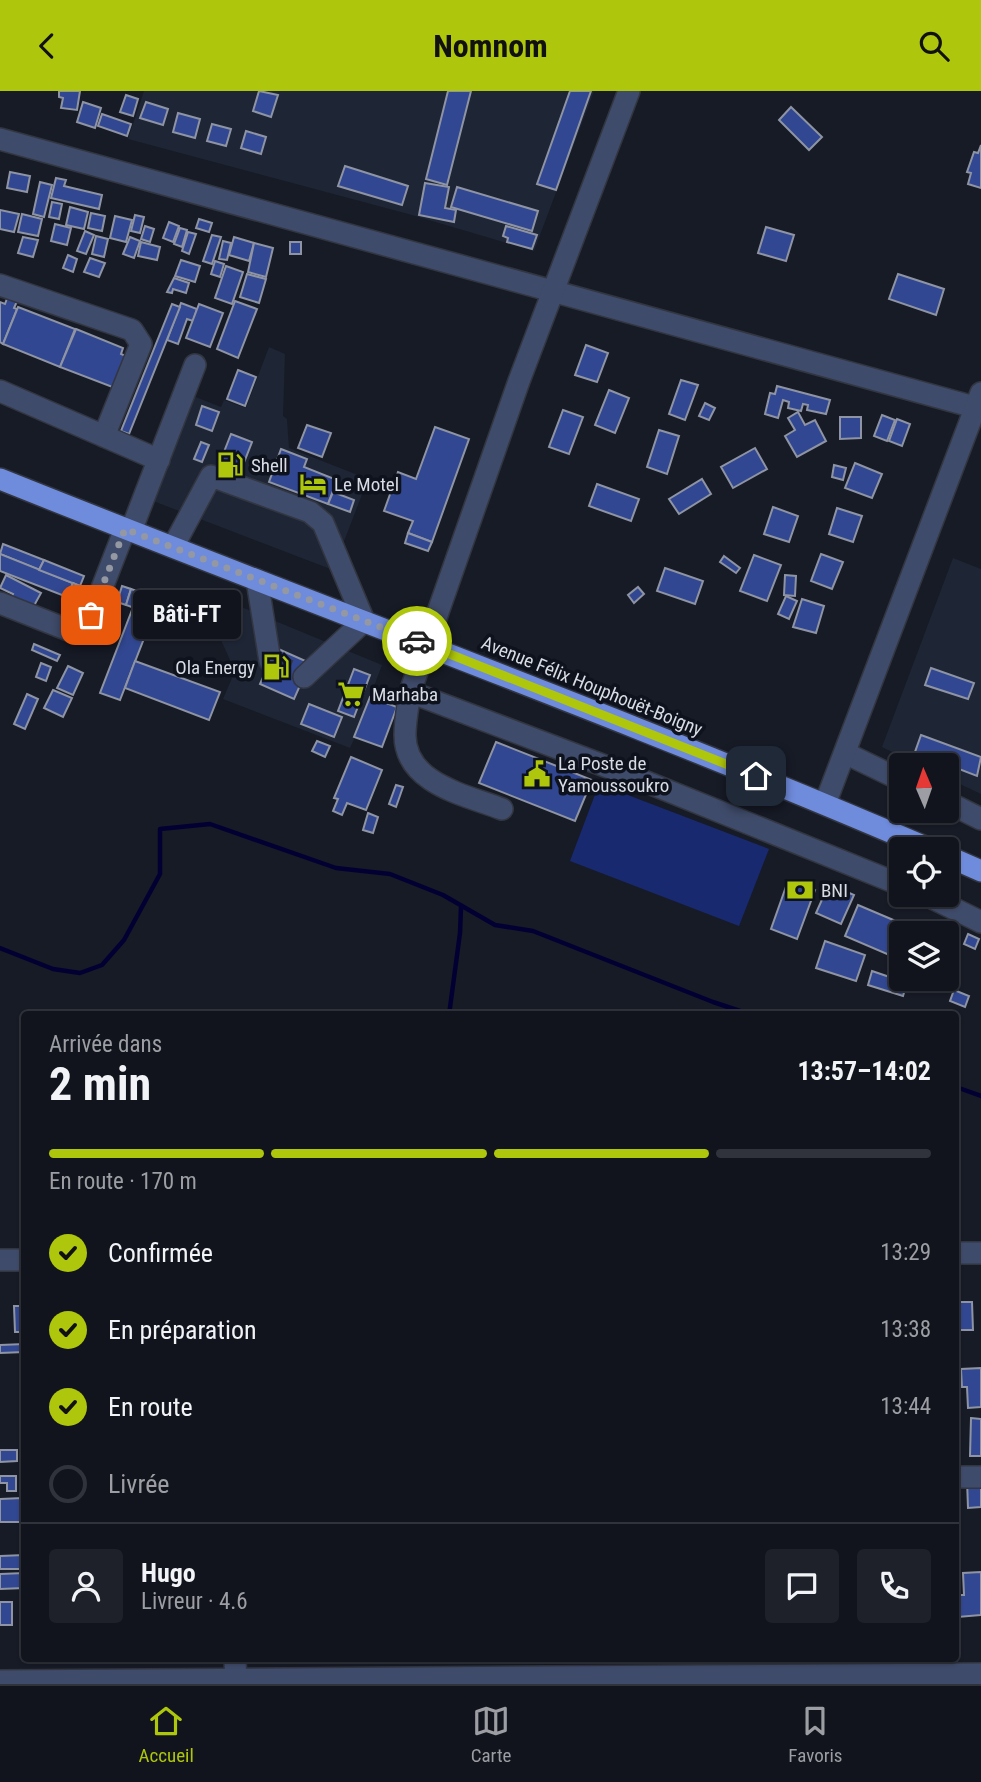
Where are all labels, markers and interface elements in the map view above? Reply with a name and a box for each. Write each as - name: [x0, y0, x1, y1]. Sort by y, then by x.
- icon: back: [28, 27, 66, 65]
- text: Nomnom: [433, 27, 548, 65]
- icon: search: [915, 27, 953, 65]
- fuel station icon: Shell: [215, 450, 245, 480]
- place label: Shell: [251, 454, 288, 477]
- hotel icon: Le Motel: [298, 469, 328, 499]
- place label: Le Motel: [334, 473, 399, 496]
- pin: [61, 585, 121, 645]
- callout: Bâti-FT: [133, 591, 242, 639]
- icon: bag: [72, 596, 110, 634]
- text: Bâti-FT: [153, 601, 221, 628]
- courier: [382, 606, 452, 676]
- icon: car: [398, 622, 436, 660]
- street label: Avenue Félix Houphouët-Boigny: [478, 631, 706, 741]
- fuel station icon: Ola Energy: [261, 652, 291, 682]
- place label: Ola Energy: [175, 656, 255, 679]
- supermarket icon: Marhaba: [336, 679, 366, 709]
- place label: Marhaba: [372, 683, 438, 706]
- pin: [726, 746, 786, 806]
- place label: La Poste de Yamoussoukro: [558, 752, 669, 797]
- north arrow: [889, 753, 959, 823]
- map controls: [889, 753, 959, 991]
- icon: home: [737, 757, 775, 795]
- public building icon: La Poste de Yamoussoukro: [522, 759, 552, 789]
- button: locate: [889, 837, 959, 907]
- bank icon: BNI: [785, 875, 815, 905]
- place label: BNI: [821, 879, 848, 902]
- button: layers: [889, 921, 959, 991]
- text: Arrivée dans: [49, 1031, 162, 1058]
- text: 13:57–14:02: [797, 1056, 931, 1086]
- text: 2 min: [49, 1057, 151, 1111]
- text: En route · 170 m: [49, 1168, 197, 1195]
- icon: check: [49, 1234, 87, 1272]
- text: Confirmée: [108, 1238, 213, 1268]
- text: 13:29: [880, 1239, 931, 1266]
- icon: check: [49, 1311, 87, 1349]
- text: En préparation: [108, 1315, 257, 1345]
- text: 13:38: [880, 1316, 931, 1343]
- icon: check: [49, 1388, 87, 1426]
- text: En route: [108, 1392, 193, 1422]
- text: 13:44: [880, 1393, 931, 1420]
- text: Livrée: [108, 1469, 170, 1499]
- button: person: [49, 1549, 123, 1623]
- button: chat: [765, 1549, 839, 1623]
- button: phone: [857, 1549, 931, 1623]
- text: Hugo: [141, 1558, 196, 1588]
- text: Livreur · 4.6: [141, 1588, 248, 1615]
- tab: Accueil: [138, 1702, 194, 1767]
- tab: Carte: [471, 1702, 511, 1767]
- tab: Favoris: [788, 1702, 842, 1767]

